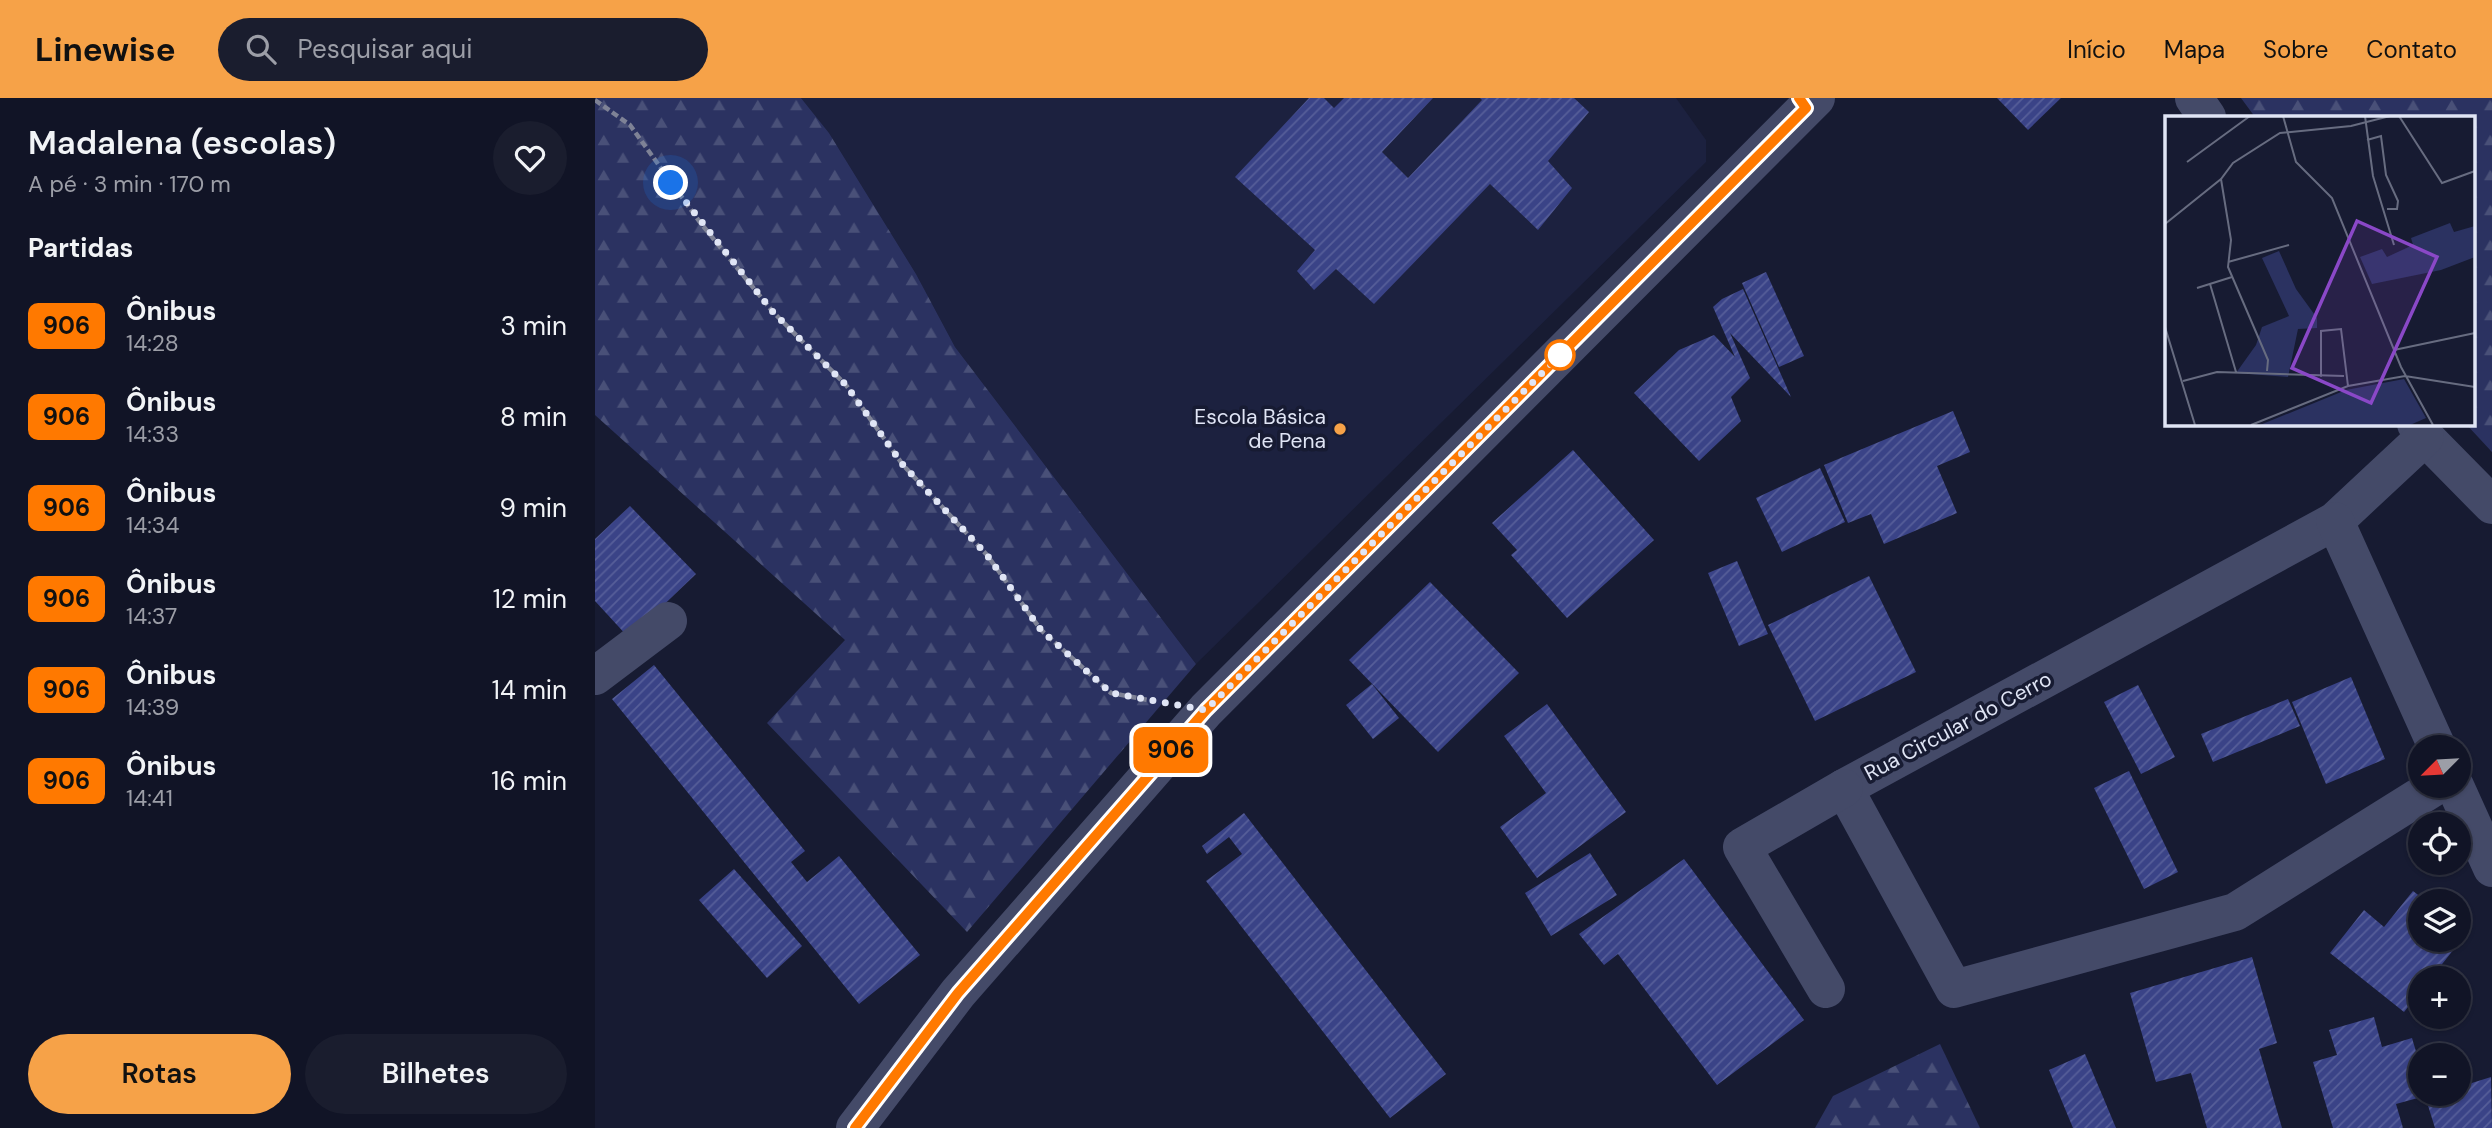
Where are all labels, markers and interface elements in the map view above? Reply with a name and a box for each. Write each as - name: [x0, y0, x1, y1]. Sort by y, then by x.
- search box: [218, 18, 708, 81]
- text: Linewise: [35, 28, 176, 71]
- icon: search: [242, 30, 280, 68]
- text: Pesquisar aqui: [298, 32, 472, 66]
- text: Início: [2067, 34, 2126, 65]
- text: Mapa: [2164, 34, 2225, 65]
- text: Sobre: [2263, 34, 2328, 65]
- text: Contato: [2366, 34, 2457, 65]
- inset map: [2165, 116, 2475, 425]
- text: Madalena (escolas): [28, 121, 336, 164]
- button: heart: [493, 121, 567, 195]
- your location: [653, 165, 688, 200]
- text: A pé · 3 min · 170 m: [28, 169, 231, 199]
- text: Partidas: [28, 231, 133, 265]
- text: Ônibus: [126, 294, 216, 328]
- text: 3 min: [500, 309, 567, 343]
- text: 906: [43, 310, 90, 341]
- text: 14:28: [126, 328, 179, 358]
- unlabelled marker: [1545, 340, 1575, 370]
- text: Ônibus: [126, 385, 216, 419]
- text: 8 min: [500, 400, 567, 434]
- text: 906: [43, 401, 90, 432]
- place label: Escola Básica de Pena: [1194, 403, 1326, 455]
- text: 14:33: [126, 419, 179, 449]
- marker: Escola Básica de Pena: [1332, 421, 1348, 437]
- text: Ônibus: [126, 476, 216, 510]
- text: 9 min: [499, 491, 567, 525]
- text: 906: [43, 492, 90, 523]
- text: 14:34: [126, 510, 179, 540]
- text: Ônibus: [126, 567, 216, 601]
- text: 12 min: [493, 582, 567, 616]
- text: 906: [43, 583, 90, 614]
- text: 14:37: [126, 601, 177, 631]
- text: Ônibus: [126, 658, 216, 692]
- street label: Rua Circular do Cerro: [1859, 665, 2057, 787]
- text: 14 min: [492, 673, 567, 707]
- text: 906: [43, 674, 90, 705]
- text: 14:39: [126, 692, 179, 722]
- line badge: 906: [1131, 727, 1211, 773]
- text: 906: [1147, 734, 1195, 765]
- north arrow: [2408, 735, 2471, 798]
- map controls: [2408, 735, 2471, 1106]
- text: Ônibus: [126, 749, 216, 783]
- text: 16 min: [491, 764, 567, 798]
- text: 906: [43, 765, 90, 796]
- text: 14:41: [126, 783, 173, 813]
- button: locate: [2408, 812, 2471, 875]
- button: layers: [2408, 889, 2471, 952]
- button: +: [2408, 966, 2471, 1029]
- button: Rotas: [28, 1034, 291, 1114]
- button: Bilhetes: [305, 1034, 567, 1114]
- button: −: [2408, 1043, 2471, 1106]

